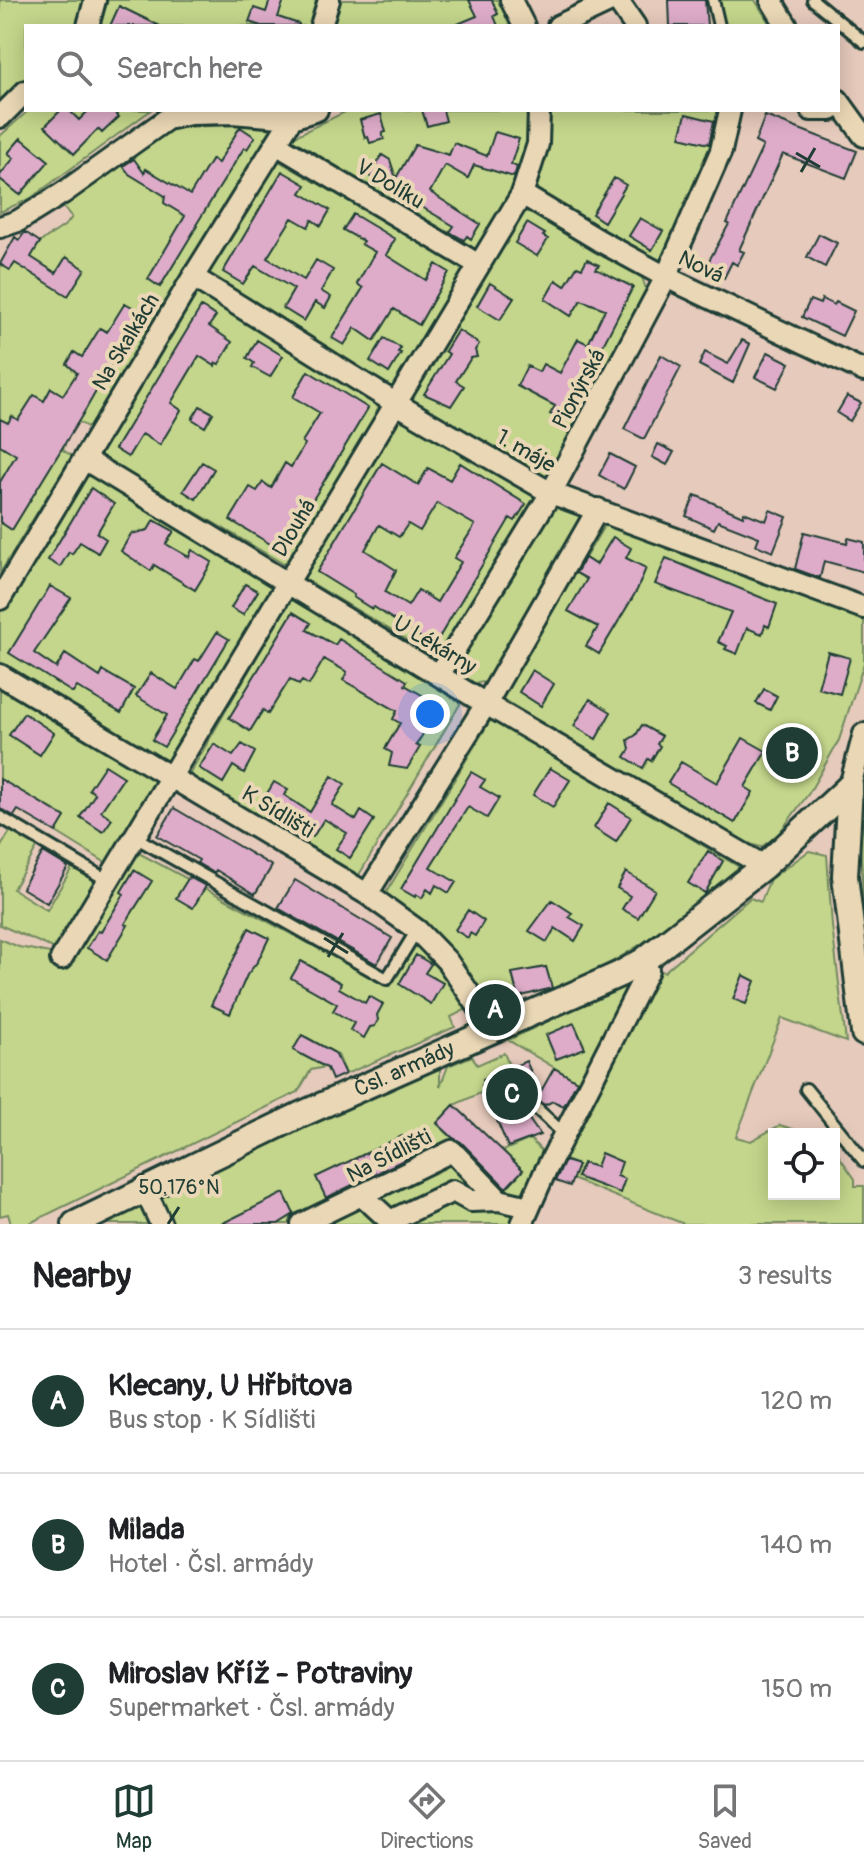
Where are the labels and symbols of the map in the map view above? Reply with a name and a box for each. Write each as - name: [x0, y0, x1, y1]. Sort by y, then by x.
- street label: V Dolíku: [351, 153, 429, 215]
- street label: Nová: [674, 244, 728, 290]
- street label: Na Skalkách: [86, 288, 166, 396]
- street label: Pionýrská: [546, 344, 612, 434]
- street label: 1. máje: [491, 423, 561, 479]
- street label: Dlouhá: [266, 494, 322, 562]
- street label: U Lékárny: [388, 609, 482, 681]
- your location: [410, 694, 450, 734]
- pin: B: [766, 723, 818, 783]
- street label: K Sídlišti: [237, 780, 319, 845]
- pin: A: [469, 980, 521, 1040]
- street label: Čsl. armády: [350, 1035, 459, 1103]
- pin: C: [486, 1064, 538, 1124]
- street label: Na Sídlišti: [342, 1123, 436, 1189]
- text: 50.176°N: [138, 1175, 220, 1200]

